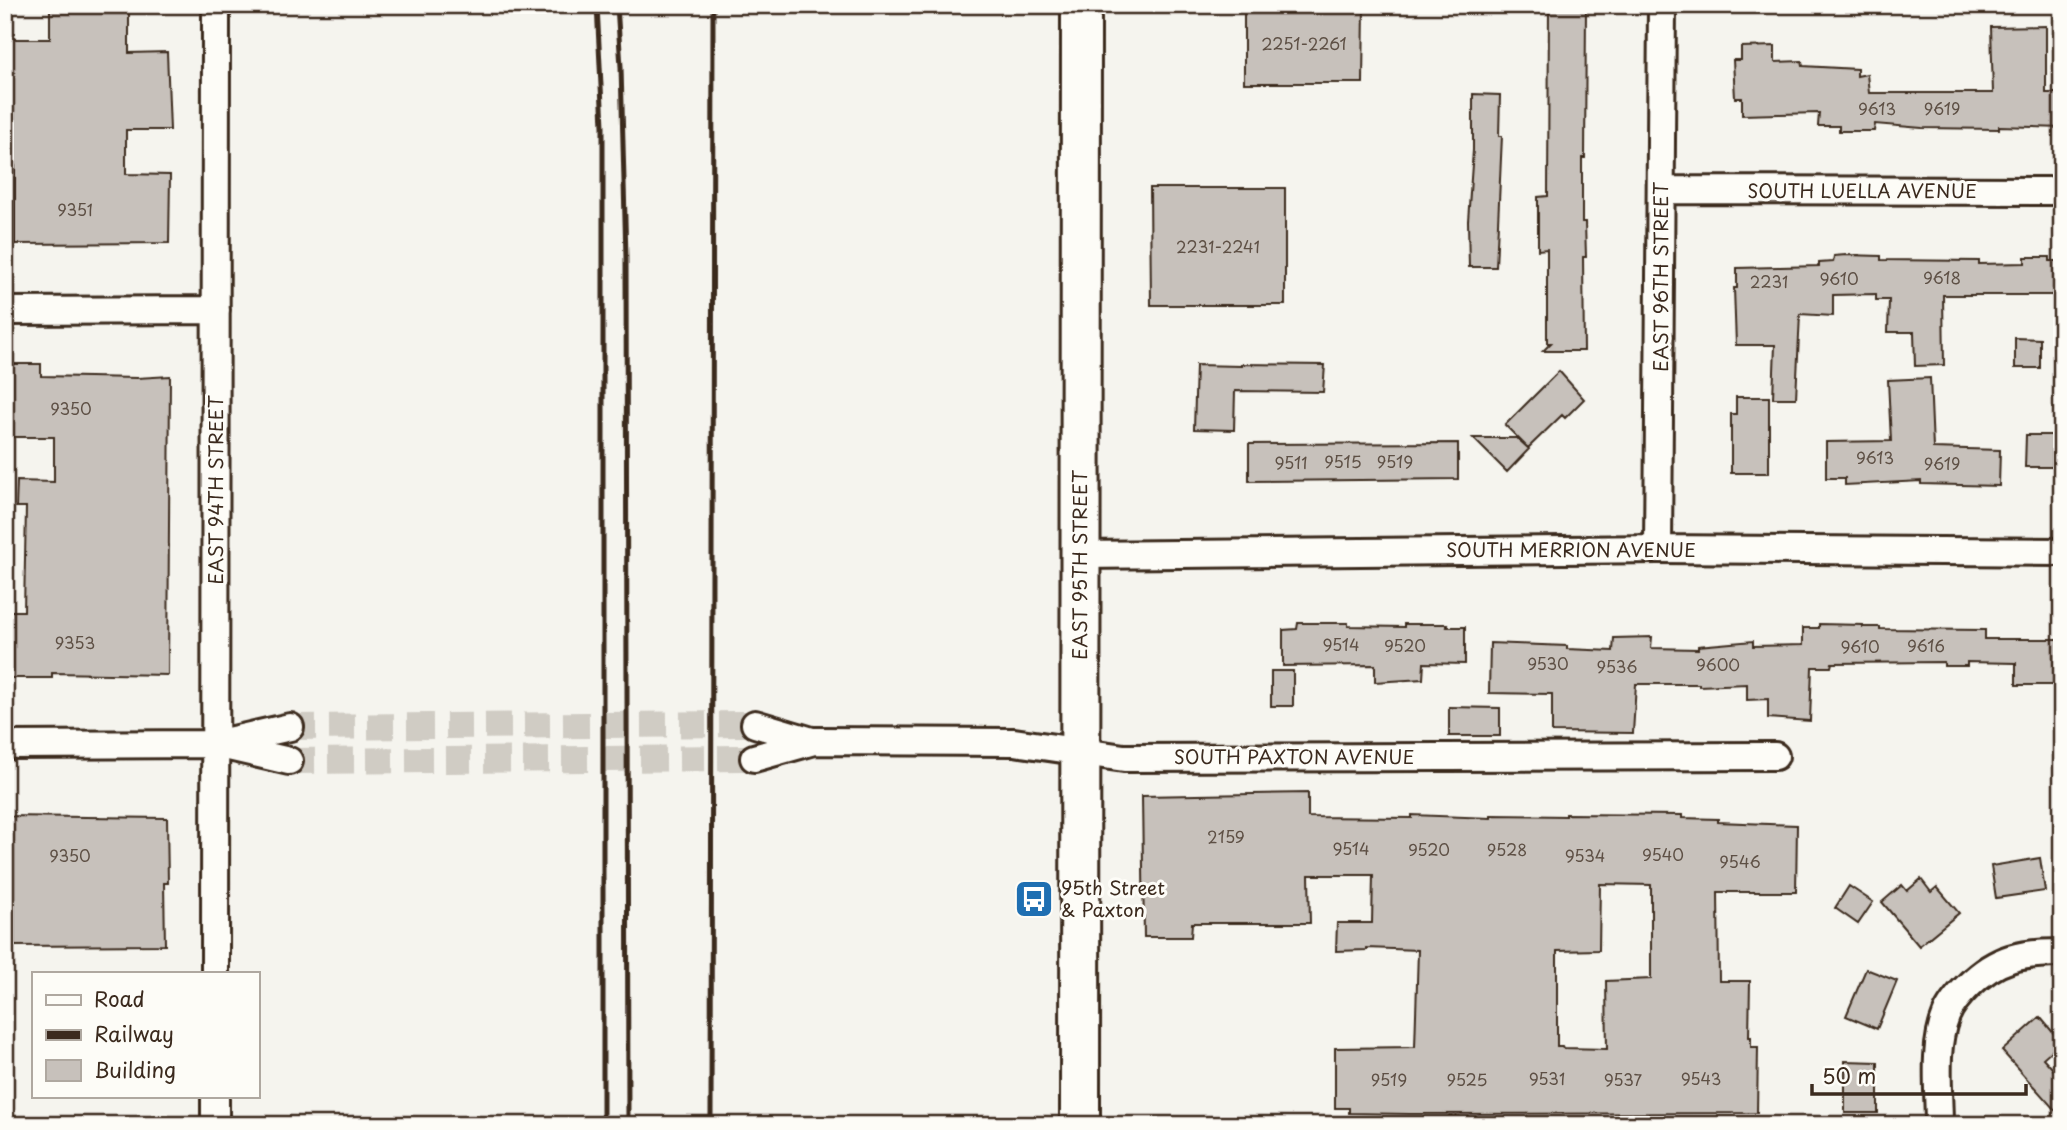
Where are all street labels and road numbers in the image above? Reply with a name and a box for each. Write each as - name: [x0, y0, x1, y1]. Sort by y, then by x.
- street label: SOUTH LUELLA AVENUE: [1747, 176, 1977, 204]
- street label: EAST 96TH STREET: [1646, 182, 1674, 372]
- street label: EAST 94TH STREET: [201, 395, 229, 585]
- street label: EAST 95TH STREET: [1065, 470, 1093, 660]
- street label: SOUTH MERRION AVENUE: [1446, 535, 1696, 563]
- street label: SOUTH PAXTON AVENUE: [1174, 742, 1414, 770]

